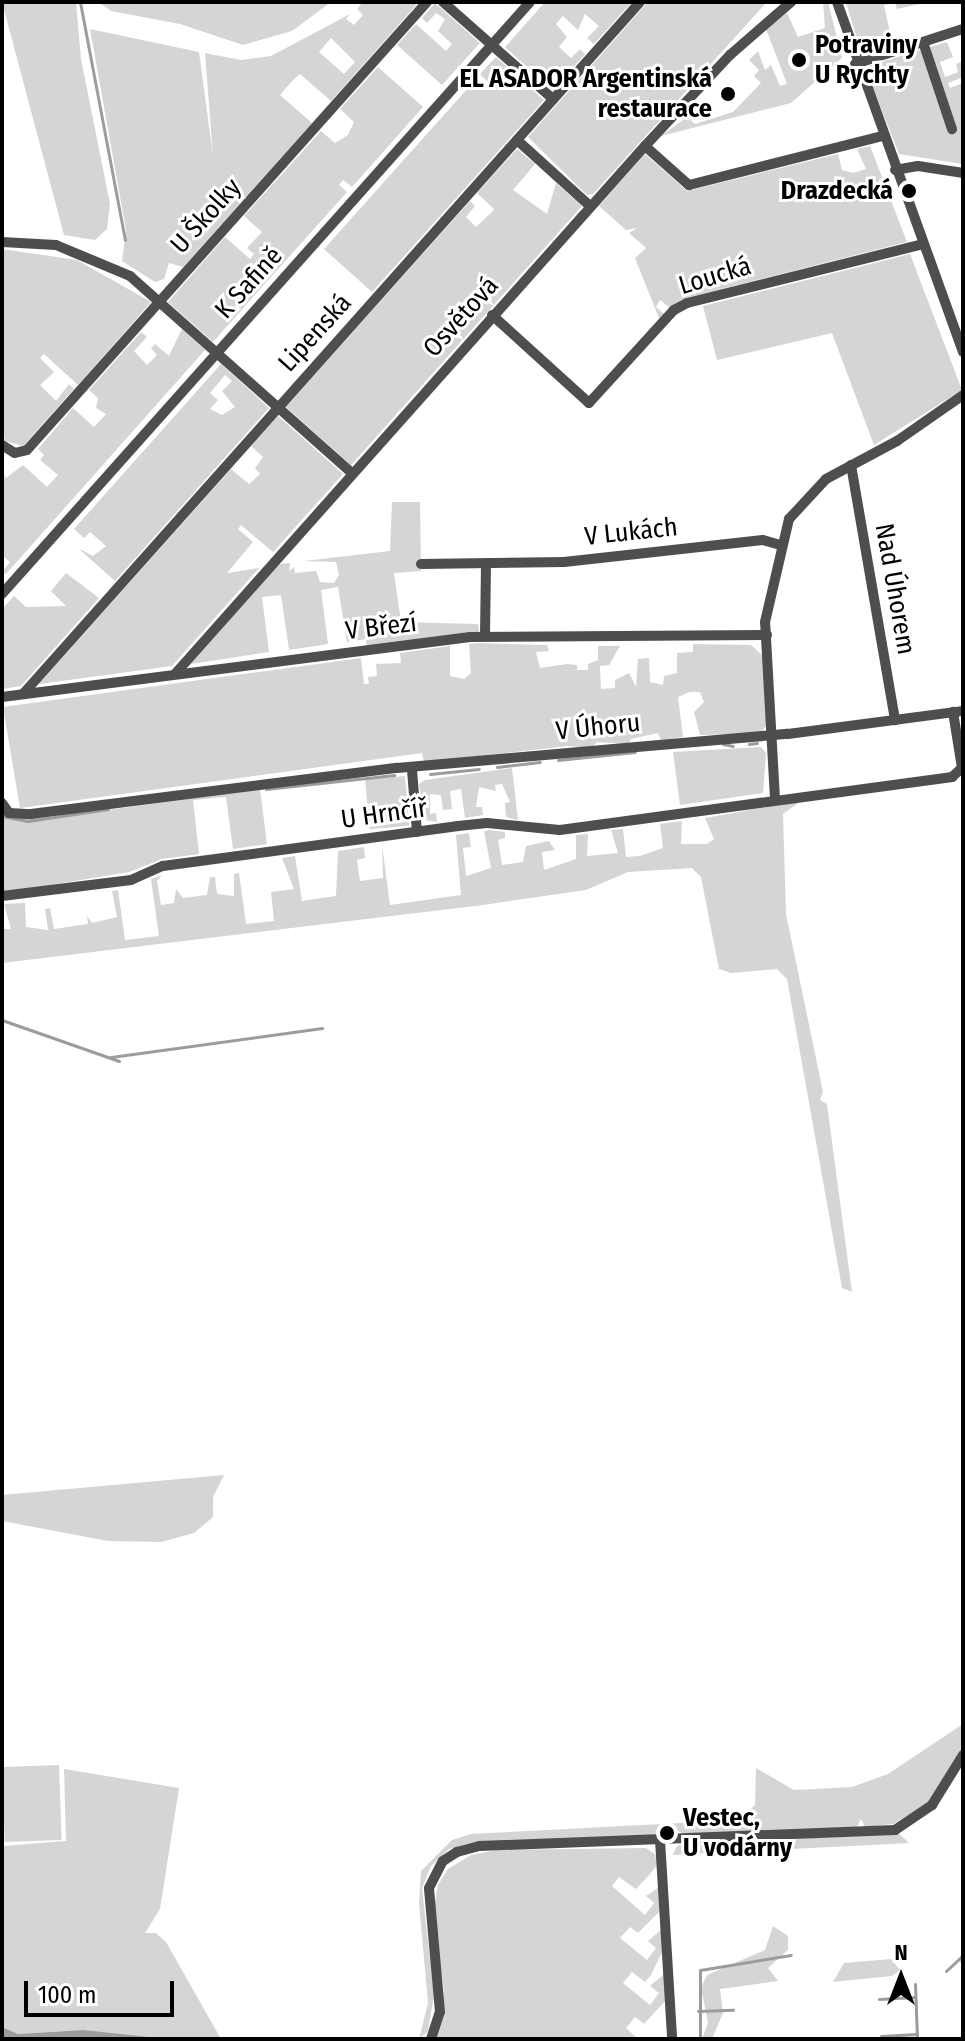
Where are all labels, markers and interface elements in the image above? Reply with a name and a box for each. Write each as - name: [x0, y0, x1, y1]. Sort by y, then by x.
- place label: Potraviny U Rychty: [815, 29, 917, 90]
- marker: Potraviny U Rychty: [790, 51, 808, 69]
- place label: EL ASADOR Argentinská restaurace: [460, 63, 712, 124]
- marker: EL ASADOR Argentinská restaurace: [719, 85, 737, 103]
- street label: U Školky: [164, 172, 248, 260]
- place label: Drazdecká: [781, 175, 893, 207]
- marker: Drazdecká: [900, 182, 918, 200]
- street label: K Safině: [209, 241, 289, 325]
- street label: Loucká: [675, 250, 755, 302]
- street label: Osvětová: [417, 271, 505, 363]
- street label: Lipenská: [272, 288, 358, 378]
- street label: V Lukách: [583, 512, 679, 552]
- street label: Nad Úhorem: [868, 521, 922, 657]
- street label: V Březí: [344, 607, 418, 647]
- street label: V Úhoru: [554, 707, 642, 747]
- street label: U Hrnčíř: [339, 793, 429, 835]
- place label: Vestec, U vodárny: [683, 1802, 792, 1864]
- marker: Vestec, U vodárny: [658, 1824, 676, 1842]
- north arrow: [861, 1937, 941, 2017]
- text: N: [894, 1939, 908, 1966]
- scale bar: [28, 1965, 178, 2015]
- text: 100 m: [38, 1981, 96, 2009]

